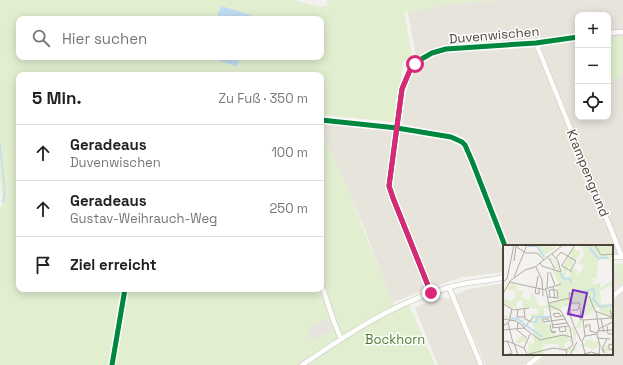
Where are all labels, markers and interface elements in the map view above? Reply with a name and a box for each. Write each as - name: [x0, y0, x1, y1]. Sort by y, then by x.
- map controls: [575, 12, 611, 120]
- button: +: [575, 12, 611, 48]
- search box: [16, 16, 324, 60]
- street label: Duvenwischen: [448, 23, 540, 47]
- icon: search: [30, 27, 52, 49]
- text: Hier suchen: [62, 29, 147, 48]
- button: −: [575, 48, 611, 84]
- route start: [406, 55, 424, 73]
- button: locate: [575, 84, 611, 120]
- text: 5 Min.: [32, 87, 82, 109]
- text: Zu Fuß · 350 m: [219, 90, 308, 107]
- street label: Krampengrund: [563, 127, 613, 219]
- text: Geradeaus: [70, 135, 147, 154]
- icon: ahead: [32, 142, 54, 164]
- text: 100 m: [271, 144, 308, 161]
- text: Duvenwischen: [70, 154, 161, 171]
- text: Geradeaus: [70, 191, 147, 210]
- icon: ahead: [32, 198, 54, 220]
- text: 250 m: [270, 200, 308, 217]
- text: Gustav-Weihrauch-Weg: [70, 210, 217, 227]
- inset map: [503, 245, 613, 355]
- icon: arrive: [32, 254, 54, 276]
- text: Ziel erreicht: [70, 255, 157, 274]
- route end: [422, 284, 440, 302]
- park label: Bockhorn: [365, 331, 425, 348]

